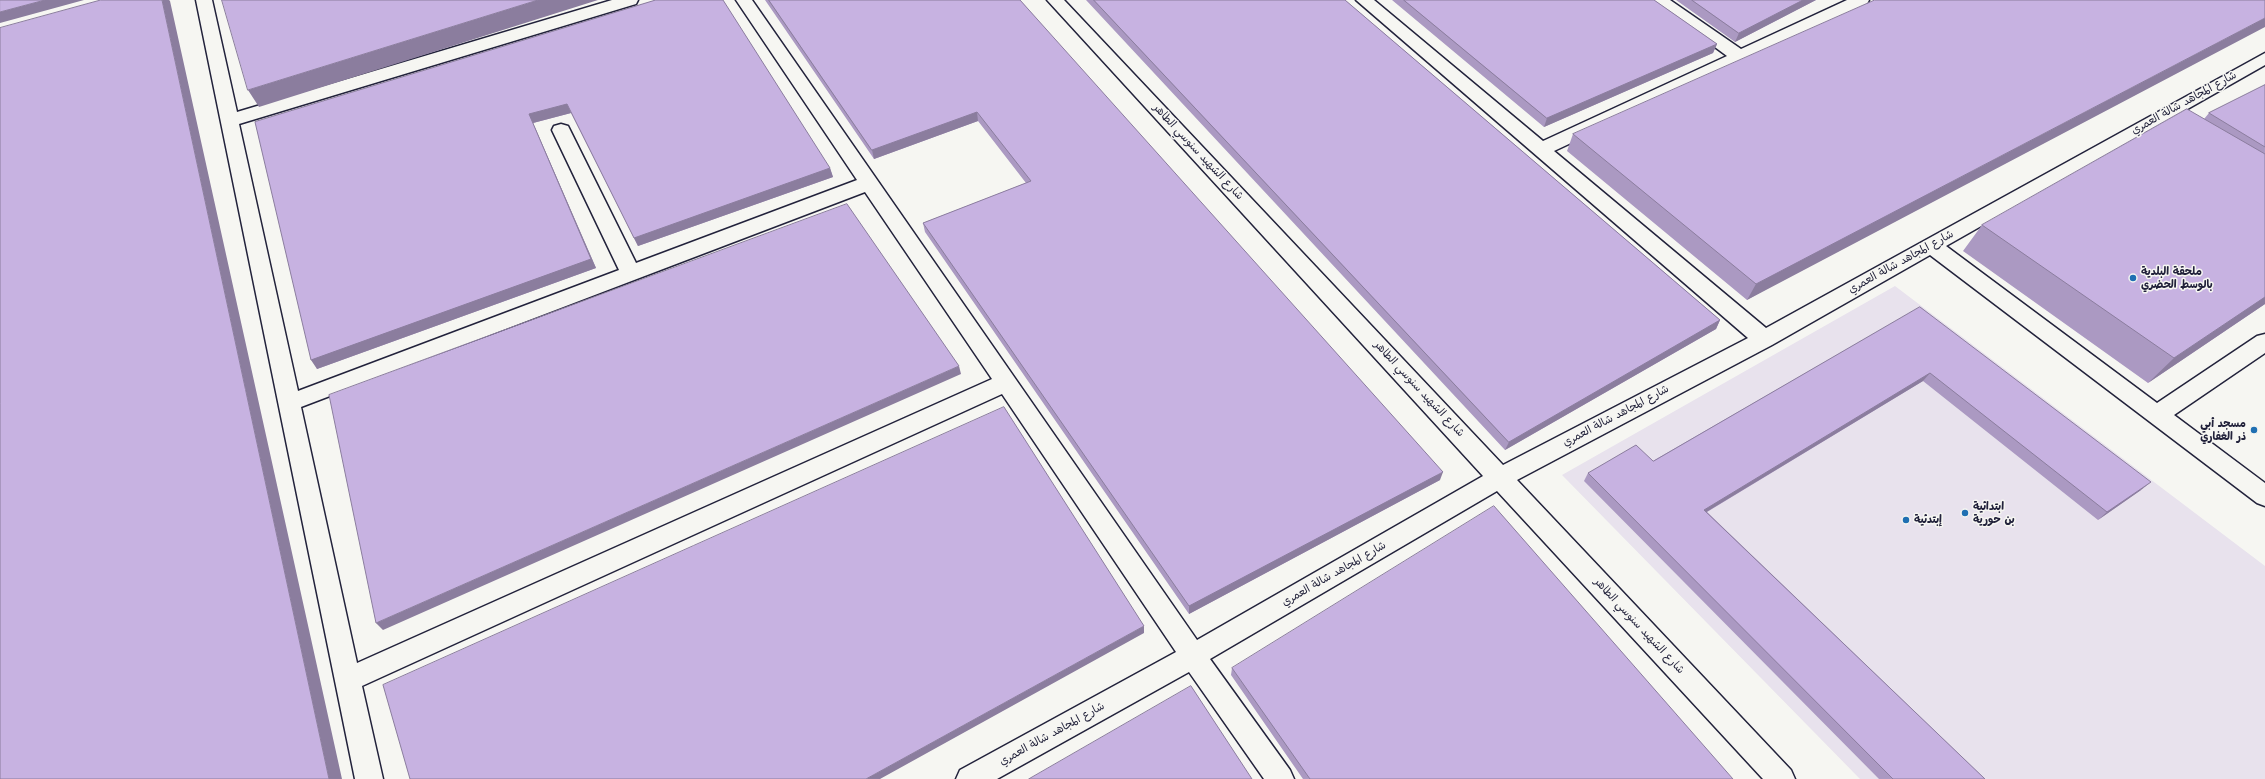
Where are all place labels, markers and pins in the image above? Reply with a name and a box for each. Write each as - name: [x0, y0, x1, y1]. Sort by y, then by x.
- place label: ملحقة البلدية بالوسط الحضري: [2141, 265, 2213, 291]
- marker: ملحقة البلدية بالوسط الحضري: [2128, 273, 2138, 283]
- place label: مسجد أبي ذر الغفاري: [2200, 417, 2246, 443]
- marker: مسجد أبي ذر الغفاري: [2249, 425, 2259, 435]
- place label: ابتدائية بن حورية: [1973, 500, 2015, 526]
- marker: ابتدائية بن حورية: [1960, 508, 1970, 518]
- place label: إبتدئية: [1914, 513, 1942, 527]
- marker: إبتدئية: [1901, 515, 1911, 525]

